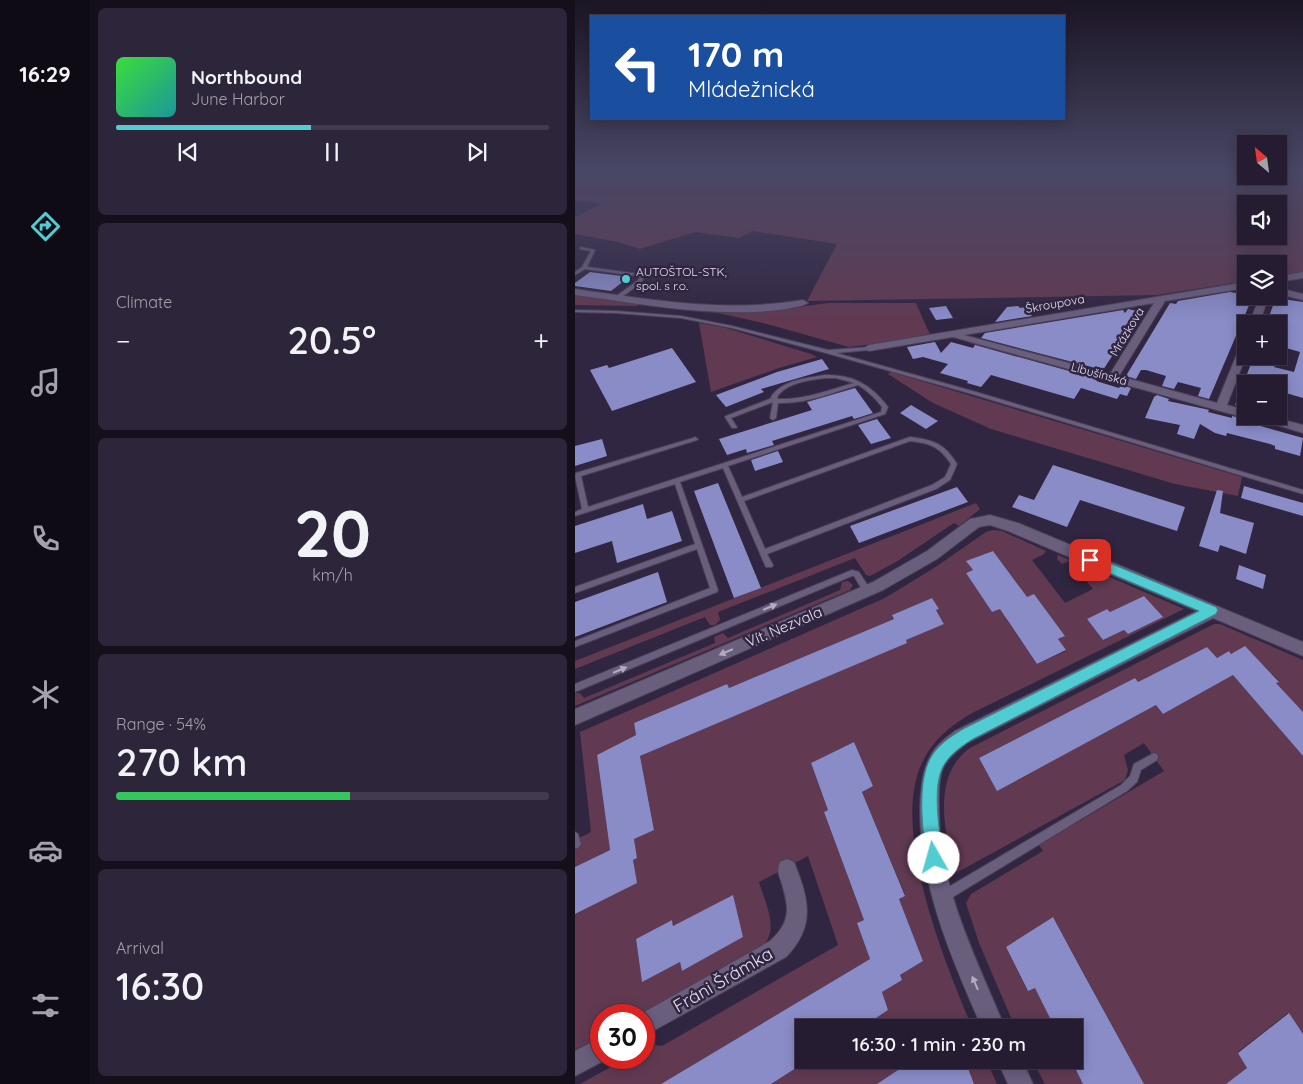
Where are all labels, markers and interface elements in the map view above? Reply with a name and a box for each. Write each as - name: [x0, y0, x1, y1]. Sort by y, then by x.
- text: 170 m: [688, 32, 784, 76]
- icon: left: [605, 35, 670, 100]
- text: 16:29: [19, 60, 71, 88]
- text: Northbound: [191, 65, 302, 89]
- text: Mládežnická: [688, 75, 815, 103]
- text: June Harbor: [191, 89, 285, 109]
- north arrow: [1237, 135, 1287, 185]
- map controls: [1237, 135, 1287, 425]
- icon: previous: [174, 138, 202, 166]
- icon: pause: [318, 138, 346, 166]
- icon: next: [463, 138, 491, 166]
- button: sound: [1237, 195, 1287, 245]
- icon: directions: [28, 209, 63, 244]
- button: layers: [1237, 255, 1287, 305]
- place label: AUTOŠTOL-STK, spol. s r.o.: [636, 264, 727, 293]
- marker: AUTOŠTOL-STK, spol. s r.o.: [620, 273, 632, 285]
- street label: Škroupova: [1024, 291, 1086, 316]
- text: Climate: [116, 292, 172, 312]
- street label: Mrázkova: [1106, 305, 1147, 359]
- button: +: [1237, 315, 1287, 365]
- text: 20.5°: [287, 316, 376, 364]
- text: −: [116, 323, 131, 358]
- text: +: [533, 323, 549, 358]
- street label: Libušínská: [1069, 359, 1129, 388]
- icon: music: [28, 365, 63, 400]
- button: −: [1237, 375, 1287, 425]
- text: 20: [294, 492, 371, 573]
- icon: phone: [28, 521, 63, 556]
- pin: [1069, 539, 1111, 581]
- icon: arrive: [1076, 546, 1104, 574]
- text: km/h: [312, 565, 353, 585]
- street label: Vít. Nezvala: [743, 602, 825, 651]
- one-way arrow: [763, 603, 778, 611]
- one-way arrow: [719, 649, 733, 657]
- one-way arrow: [613, 665, 627, 673]
- icon: climate: [28, 677, 63, 712]
- text: Range · 54%: [116, 714, 206, 734]
- text: 270 km: [116, 738, 247, 786]
- position arrow: [907, 831, 959, 883]
- icon: car: [28, 833, 63, 868]
- text: Arrival: [116, 938, 164, 958]
- street label: Fráni Šrámka: [669, 942, 777, 1017]
- text: 16:30: [116, 962, 204, 1010]
- one-way arrow: [970, 976, 978, 990]
- icon: filters: [28, 988, 63, 1023]
- speed limit sign: 30: [590, 1004, 655, 1069]
- text: 16:30 · 1 min · 230 m: [852, 1032, 1026, 1056]

